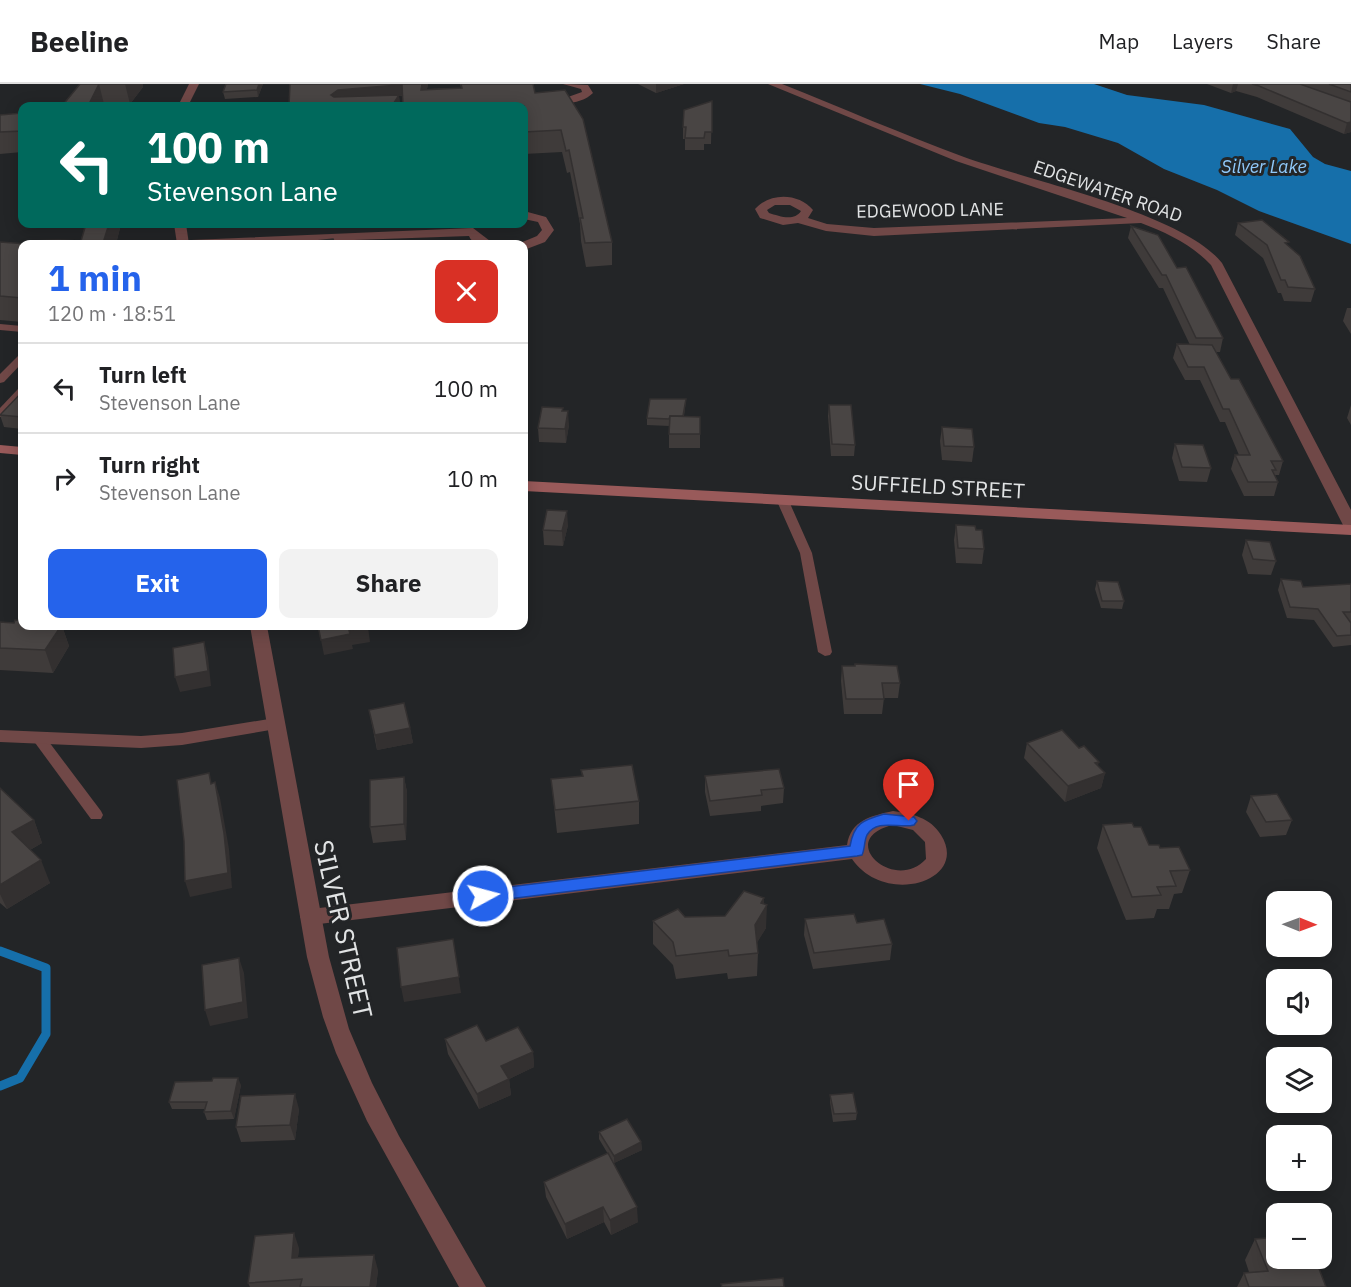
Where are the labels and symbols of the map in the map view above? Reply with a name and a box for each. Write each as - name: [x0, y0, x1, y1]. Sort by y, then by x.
- street label: EDGEWATER ROAD: [1031, 155, 1185, 227]
- water label: Silver Lake: [1221, 155, 1307, 178]
- street label: EDGEWOOD LANE: [856, 197, 1004, 223]
- street label: SUFFIELD STREET: [850, 467, 1026, 505]
- pin: [883, 759, 934, 821]
- street label: SILVER STREET: [307, 836, 381, 1022]
- position arrow: [451, 864, 515, 928]
- north arrow: [1266, 891, 1332, 957]

